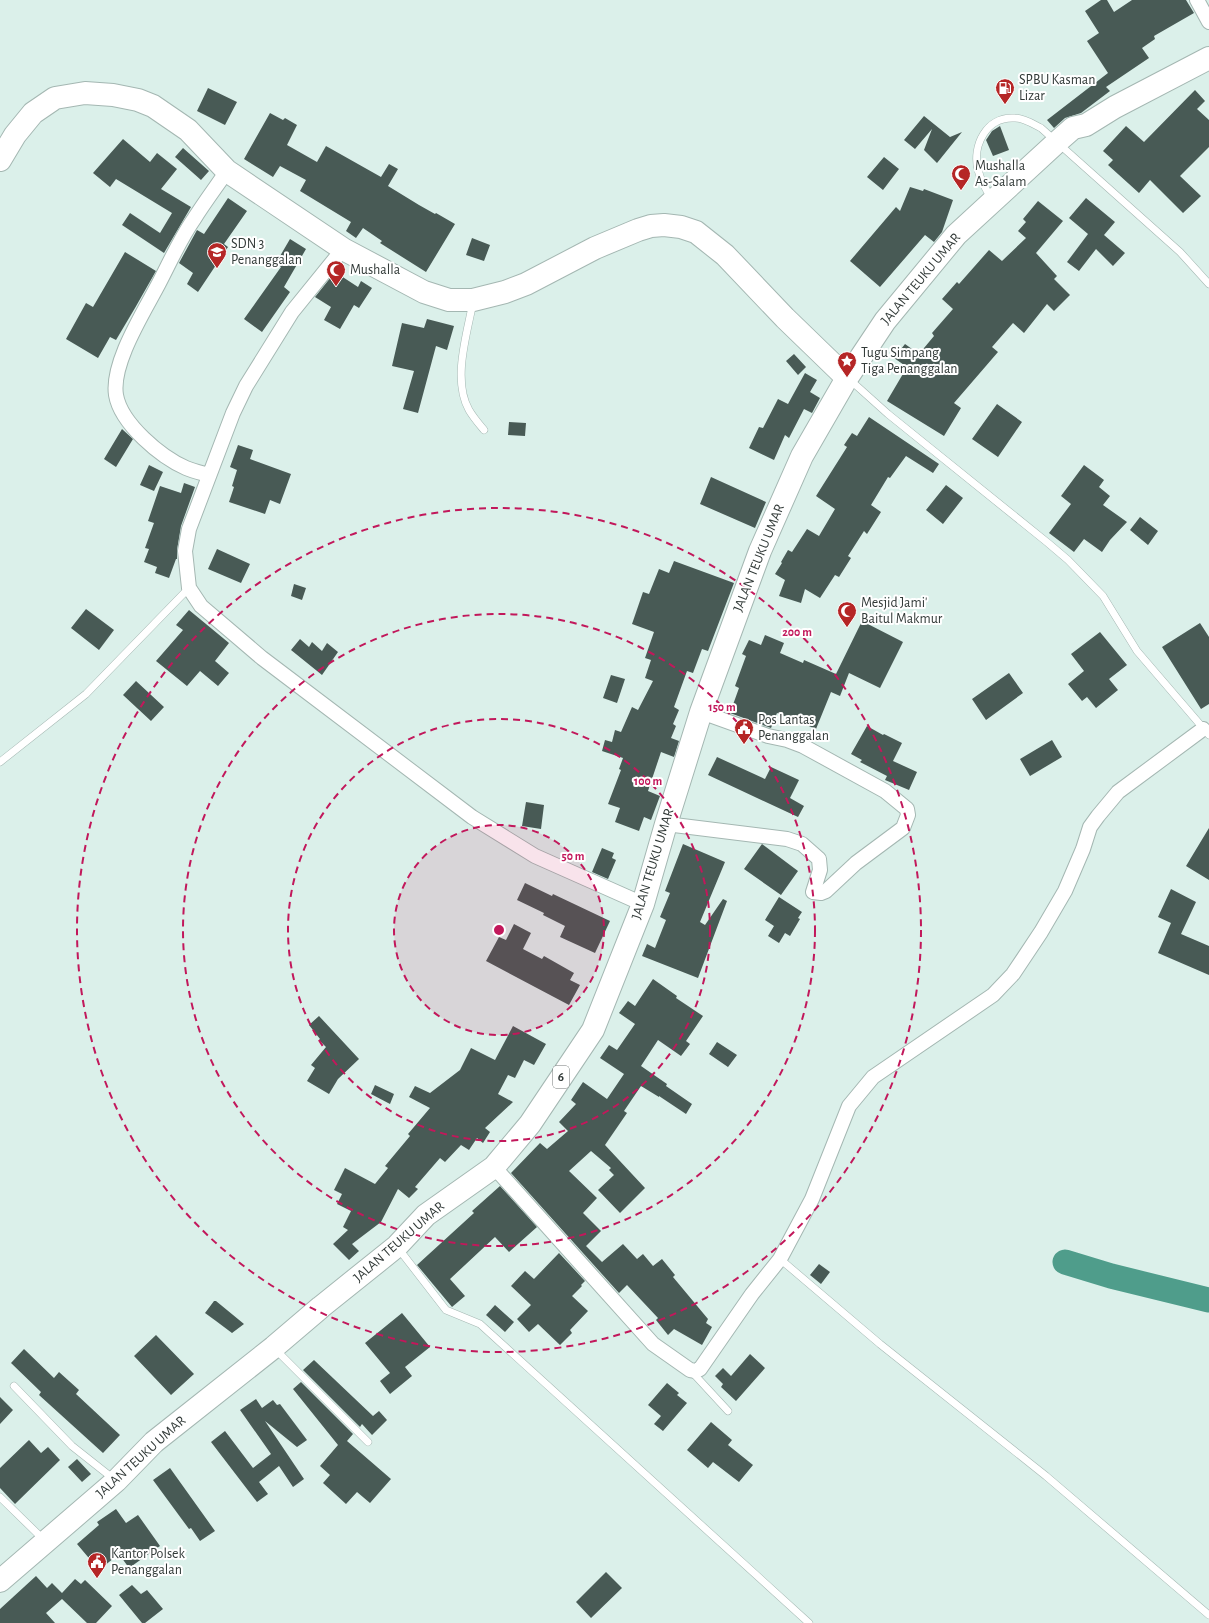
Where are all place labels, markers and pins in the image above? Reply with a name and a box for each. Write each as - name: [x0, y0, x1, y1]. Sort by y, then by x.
- place label: SPBU Kasman Lizar: [1019, 73, 1095, 103]
- fuel station icon: SPBU Kasman Lizar: [994, 77, 1016, 105]
- place label: Mushalla As-Salam: [975, 159, 1026, 189]
- mosque icon: Mushalla As-Salam: [950, 163, 972, 191]
- place label: SDN 3 Penanggalan: [231, 237, 302, 267]
- school or university icon: SDN 3 Penanggalan: [206, 241, 228, 269]
- mosque icon: Mushalla: [325, 259, 347, 287]
- place label: Mushalla: [350, 263, 401, 277]
- place label: Tugu Simpang Tiga Penanggalan: [861, 346, 958, 376]
- place icon: Tugu Simpang Tiga Penanggalan: [836, 350, 858, 378]
- place label: Mesjid Jami' Baitul Makmur: [861, 596, 943, 626]
- mosque icon: Mesjid Jami' Baitul Makmur: [836, 600, 858, 628]
- place label: Pos Lantas Penanggalan: [758, 713, 829, 743]
- public building icon: Pos Lantas Penanggalan: [733, 717, 755, 745]
- centre of rings: [492, 923, 506, 937]
- place label: Kantor Polsek Penanggalan: [111, 1547, 186, 1577]
- public building icon: Kantor Polsek Penanggalan: [86, 1551, 108, 1579]

